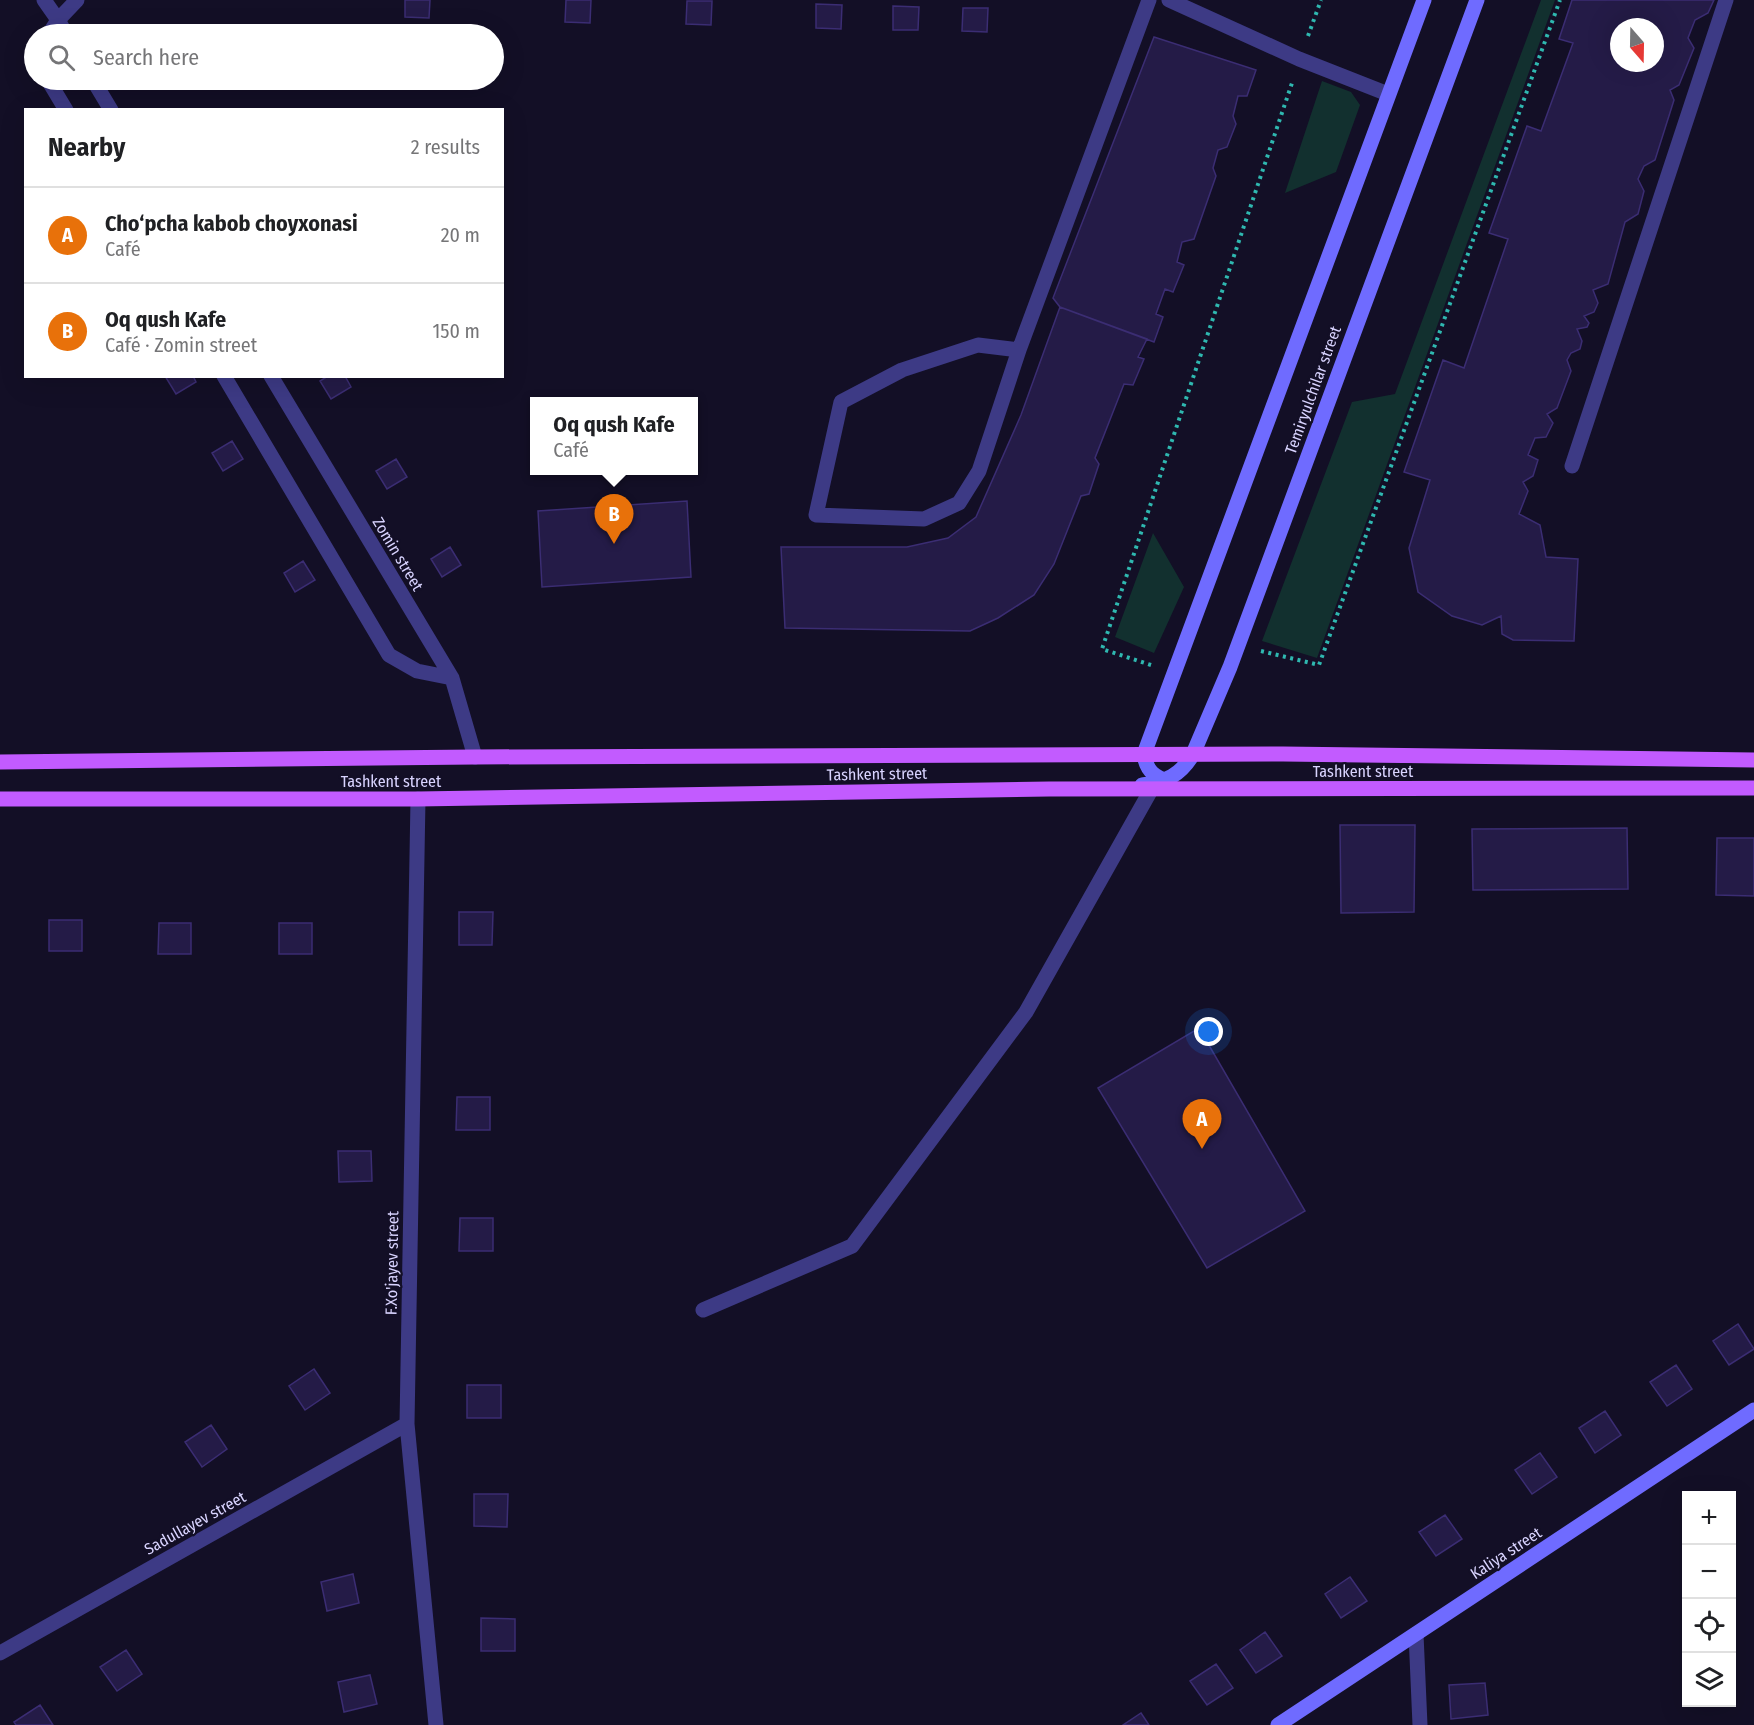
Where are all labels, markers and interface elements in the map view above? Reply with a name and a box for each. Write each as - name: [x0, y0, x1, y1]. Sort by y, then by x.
- north arrow: [1610, 18, 1664, 72]
- search box: [24, 24, 504, 90]
- icon: search: [45, 41, 78, 74]
- text: Search here: [93, 44, 199, 71]
- text: Nearby: [48, 132, 125, 163]
- text: 2 results: [411, 135, 480, 159]
- text: Cho‘pcha kabob choyxonasi: [105, 210, 358, 237]
- text: A: [62, 223, 73, 247]
- text: 20 m: [441, 223, 480, 247]
- text: Café: [105, 237, 141, 261]
- text: Oq qush Kafe: [105, 306, 226, 333]
- text: B: [62, 319, 73, 343]
- text: 150 m: [433, 319, 480, 343]
- street label: Temiryulchilar street: [1281, 323, 1345, 457]
- text: Café · Zomin street: [105, 333, 257, 357]
- popup: [530, 397, 698, 475]
- text: Oq qush Kafe: [553, 411, 675, 438]
- text: Café: [553, 438, 589, 462]
- pin: B: [594, 494, 634, 544]
- street label: Zomin street: [369, 514, 428, 595]
- street label: Tashkent street: [1313, 762, 1414, 781]
- street label: Tashkent street: [827, 764, 928, 784]
- street label: Tashkent street: [341, 772, 442, 791]
- your location: [1194, 1017, 1223, 1046]
- pin: A: [1182, 1100, 1222, 1149]
- street label: F.Хo'jayev street: [382, 1210, 402, 1315]
- street label: Sadullayev street: [141, 1487, 250, 1559]
- map controls: [1682, 1491, 1736, 1707]
- button: +: [1682, 1491, 1736, 1545]
- street label: Kaliya street: [1467, 1523, 1546, 1583]
- button: −: [1682, 1545, 1736, 1599]
- button: locate: [1682, 1599, 1736, 1653]
- button: layers: [1682, 1653, 1736, 1707]

